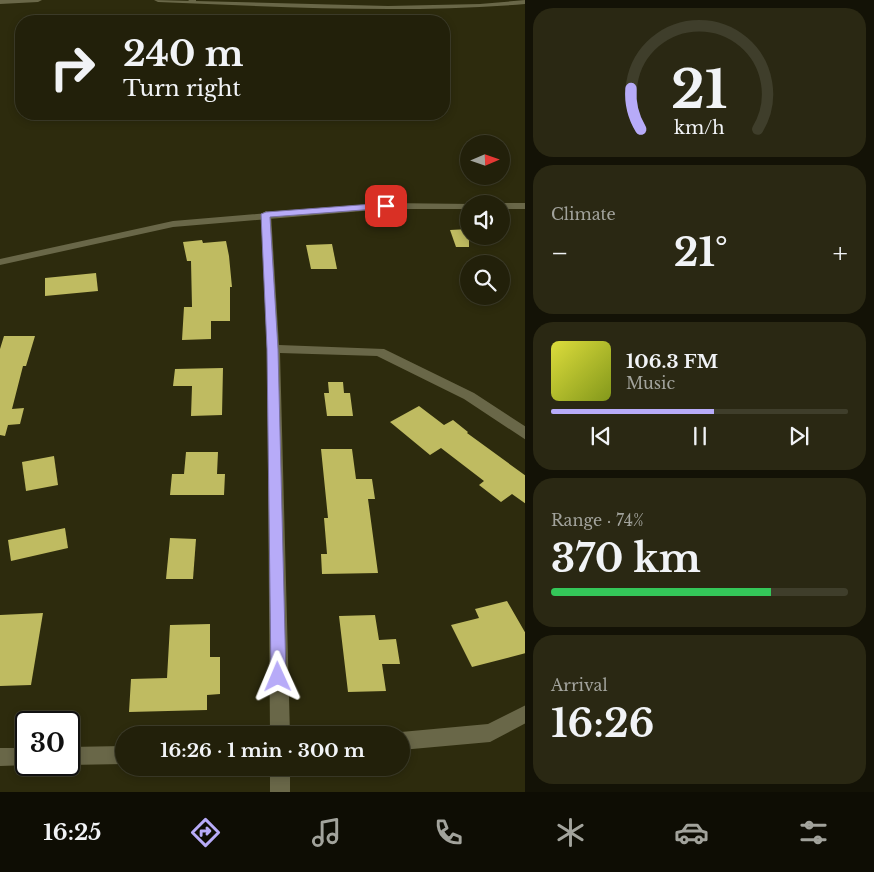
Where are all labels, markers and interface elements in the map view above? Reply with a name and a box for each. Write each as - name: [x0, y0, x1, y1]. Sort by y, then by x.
- text: 240 m: [123, 32, 243, 75]
- icon: right: [40, 35, 105, 100]
- text: 21: [671, 58, 728, 122]
- text: Turn right: [123, 75, 241, 102]
- text: km/h: [674, 117, 725, 139]
- north arrow: [460, 135, 510, 185]
- map controls: [460, 135, 510, 305]
- pin: [365, 185, 407, 227]
- icon: arrive: [372, 192, 400, 220]
- button: sound: [460, 195, 510, 245]
- text: Climate: [551, 204, 616, 224]
- text: 21°: [674, 229, 728, 276]
- text: −: [551, 236, 569, 271]
- text: +: [833, 236, 848, 271]
- button: search: [460, 255, 510, 305]
- text: 106.3 FM: [626, 350, 718, 373]
- text: Music: [626, 373, 675, 393]
- icon: previous: [587, 422, 615, 450]
- icon: pause: [686, 422, 714, 450]
- icon: next: [785, 422, 813, 450]
- text: Range · 74%: [551, 510, 644, 530]
- text: 370 km: [551, 535, 701, 582]
- position arrow: [251, 650, 303, 702]
- text: Arrival: [551, 675, 608, 695]
- text: 16:26: [551, 700, 654, 747]
- speed limit sign: 30: [15, 711, 80, 776]
- text: 16:26 · 1 min · 300 m: [160, 739, 365, 762]
- icon: directions: [188, 815, 223, 850]
- icon: music: [309, 815, 344, 850]
- icon: phone: [431, 815, 466, 850]
- icon: climate: [553, 815, 588, 850]
- icon: car: [674, 815, 709, 850]
- icon: filters: [796, 815, 831, 850]
- text: 16:25: [43, 819, 101, 846]

